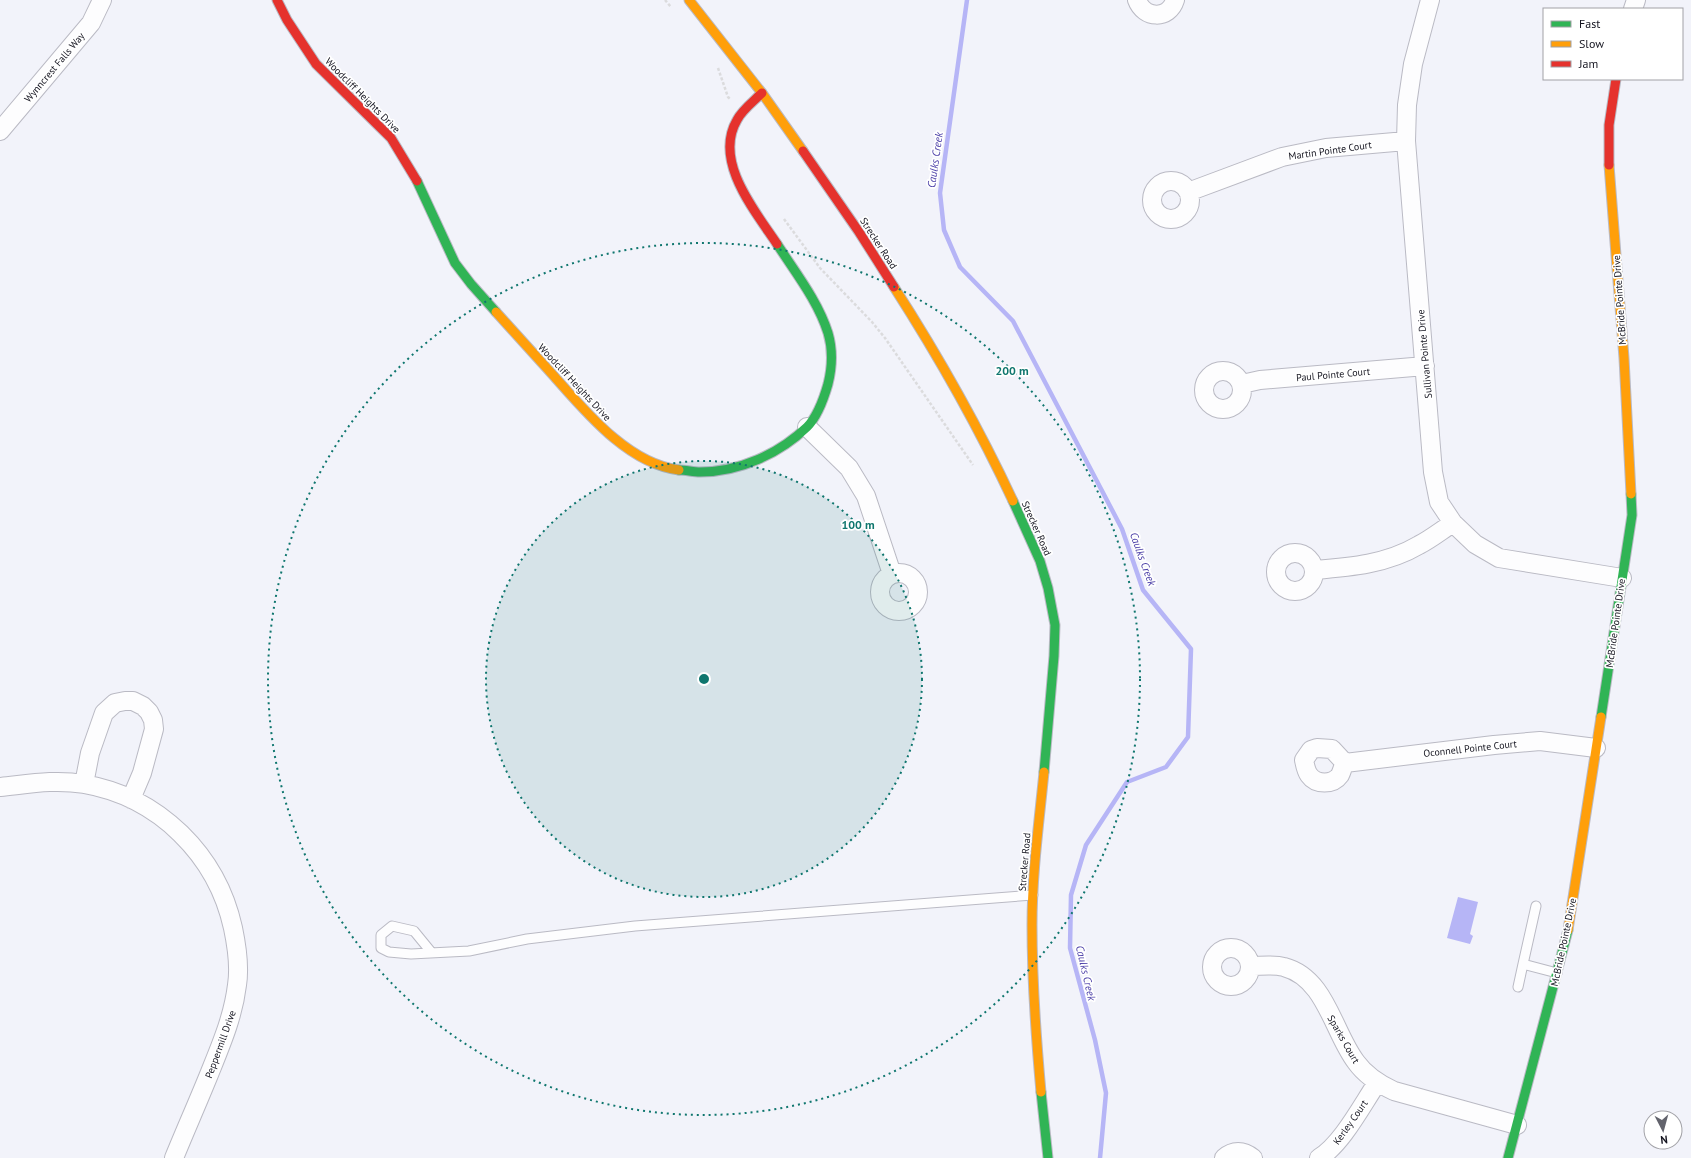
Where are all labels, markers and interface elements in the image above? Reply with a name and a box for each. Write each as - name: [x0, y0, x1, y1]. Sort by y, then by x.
- legend: [1543, 8, 1683, 80]
- text: Fast: [1579, 16, 1600, 31]
- street label: Wynncrest Falls Way: [21, 30, 88, 105]
- text: Slow: [1579, 36, 1604, 51]
- street label: Woodcliff Heights Drive: [322, 55, 403, 136]
- text: Jam: [1578, 56, 1598, 71]
- water label: Caulks Creek: [924, 130, 946, 189]
- street label: Martin Pointe Court: [1288, 138, 1373, 163]
- street label: Strecker Road: [857, 215, 900, 271]
- street label: McBride Pointe Drive: [1610, 255, 1629, 345]
- street label: Sullivan Pointe Drive: [1414, 309, 1435, 399]
- street label: Woodcliff Heights Drive: [535, 341, 614, 424]
- text: 200 m: [995, 363, 1029, 378]
- street label: Paul Pointe Court: [1296, 365, 1371, 384]
- street label: Strecker Road: [1019, 499, 1054, 558]
- text: 100 m: [841, 517, 875, 532]
- water label: Caulks Creek: [1127, 530, 1160, 589]
- street label: McBride Pointe Drive: [1603, 578, 1628, 668]
- centre of rings: [697, 672, 711, 686]
- street label: Oconnell Pointe Court: [1423, 737, 1518, 760]
- street label: Strecker Road: [1015, 832, 1034, 892]
- street label: McBride Pointe Drive: [1548, 897, 1579, 987]
- water label: Caulks Creek: [1073, 944, 1099, 1003]
- street label: Peppermill Drive: [202, 1008, 239, 1080]
- street label: Sparks Court: [1324, 1013, 1363, 1066]
- street label: Kerley Court: [1330, 1097, 1371, 1147]
- north arrow: [1643, 1110, 1683, 1150]
- text: N: [1660, 1133, 1668, 1147]

